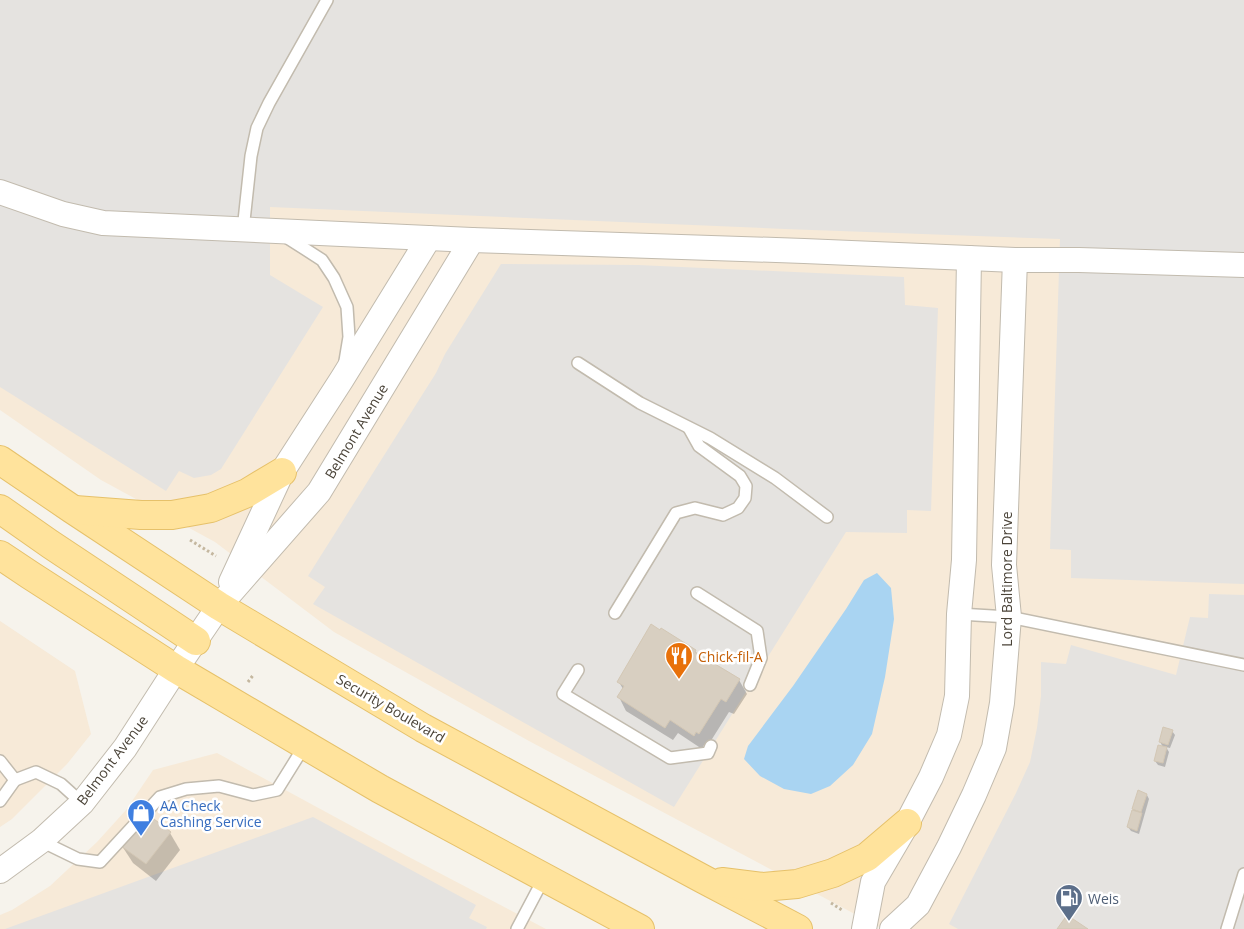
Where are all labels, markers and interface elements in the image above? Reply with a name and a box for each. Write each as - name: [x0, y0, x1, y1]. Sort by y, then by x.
- street label: Belmont Avenue: [320, 380, 392, 482]
- street label: Lord Baltimore Drive: [997, 511, 1016, 647]
- restaurant icon: Chick-fil-A: [664, 641, 694, 680]
- place label: Chick-fil-A: [698, 647, 763, 666]
- street label: Security Boulevard: [333, 669, 449, 747]
- street label: Belmont Avenue: [72, 711, 152, 809]
- place label: AA Check Cashing Service: [160, 796, 262, 831]
- shop icon: AA Check Cashing Service: [126, 798, 156, 837]
- fuel station icon: Weis: [1054, 883, 1084, 922]
- place label: Weis: [1088, 889, 1119, 908]

